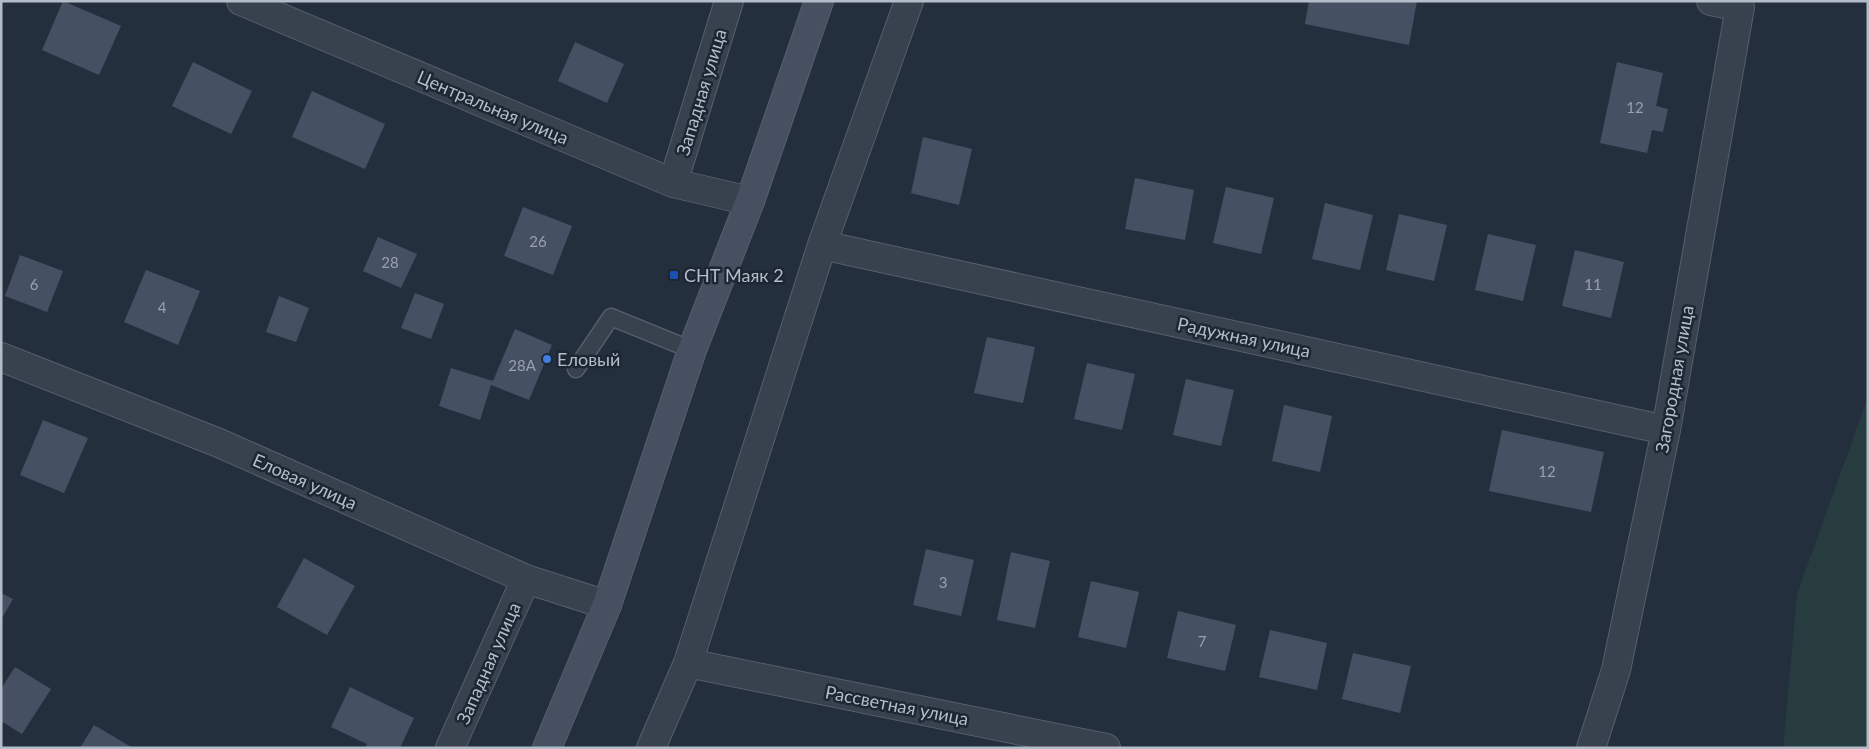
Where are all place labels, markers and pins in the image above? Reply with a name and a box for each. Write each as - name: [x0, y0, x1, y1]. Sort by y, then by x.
- place label: СНТ Маяк 2: [684, 264, 784, 286]
- marker: СНТ Маяк 2: [668, 269, 680, 281]
- place label: Еловый: [557, 348, 620, 370]
- marker: Еловый: [541, 353, 553, 365]

